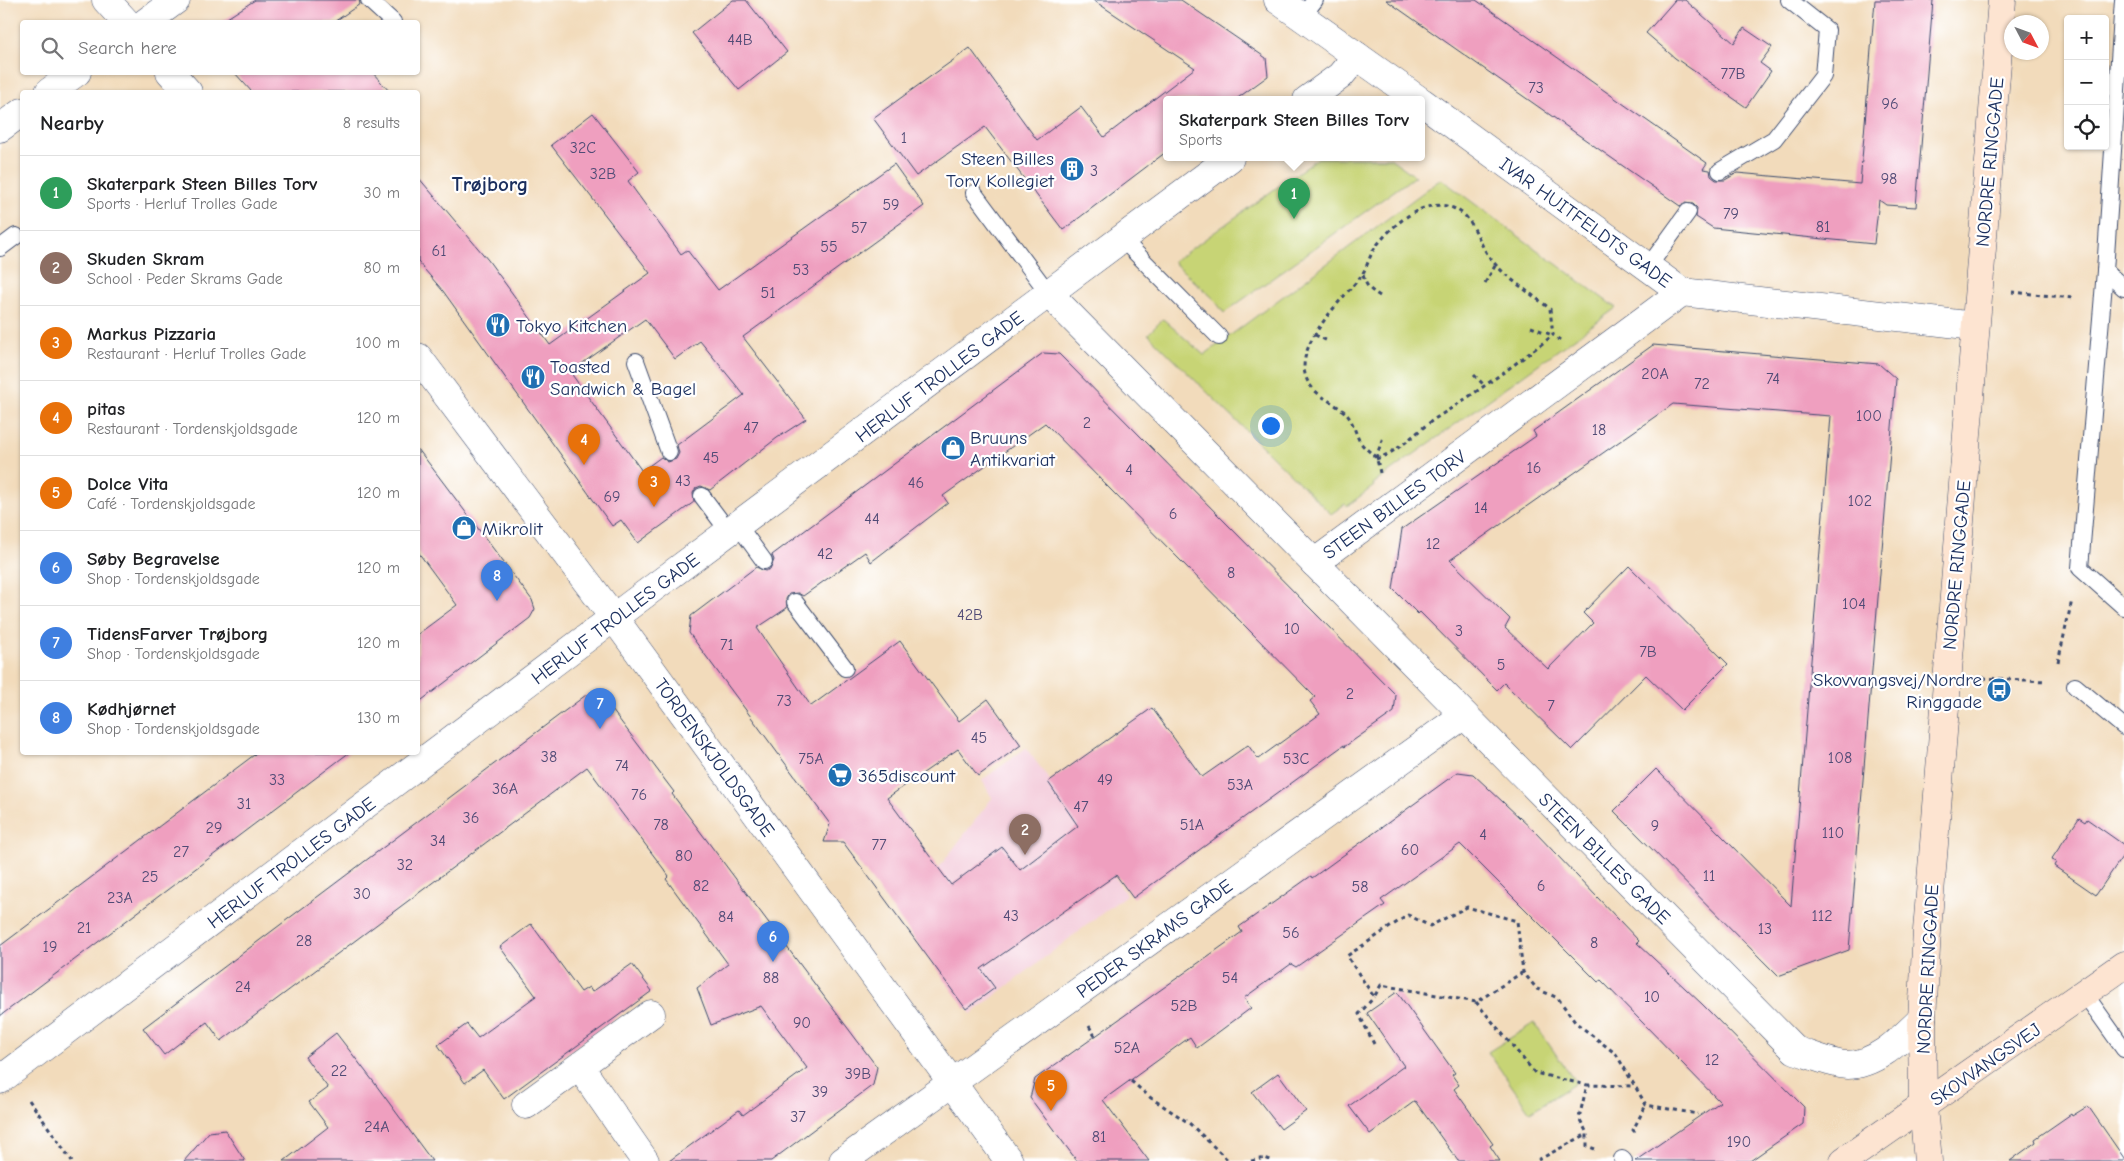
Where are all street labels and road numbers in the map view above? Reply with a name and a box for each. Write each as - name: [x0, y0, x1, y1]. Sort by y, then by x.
- street label: NORDRE RINGGADE: [1972, 76, 2008, 248]
- street label: IVAR HUITFELDTS GADE: [1495, 153, 1676, 293]
- street label: HERLUF TROLLES GADE: [851, 306, 1028, 447]
- street label: STEEN BILLES TORV: [1319, 445, 1471, 564]
- street label: NORDRE RINGGADE: [1939, 479, 1975, 651]
- street label: HERLUF TROLLES GADE: [527, 548, 704, 689]
- street label: TORDENSKJOLDSGADE: [649, 674, 779, 841]
- street label: STEEN BILLES GADE: [1534, 788, 1675, 929]
- street label: HERLUF TROLLES GADE: [203, 792, 380, 933]
- street label: PEDER SKRAMS GADE: [1072, 875, 1237, 1003]
- street label: NORDRE RINGGADE: [1913, 884, 1943, 1055]
- street label: SKOVVANGSVEJ: [1926, 1019, 2045, 1111]

